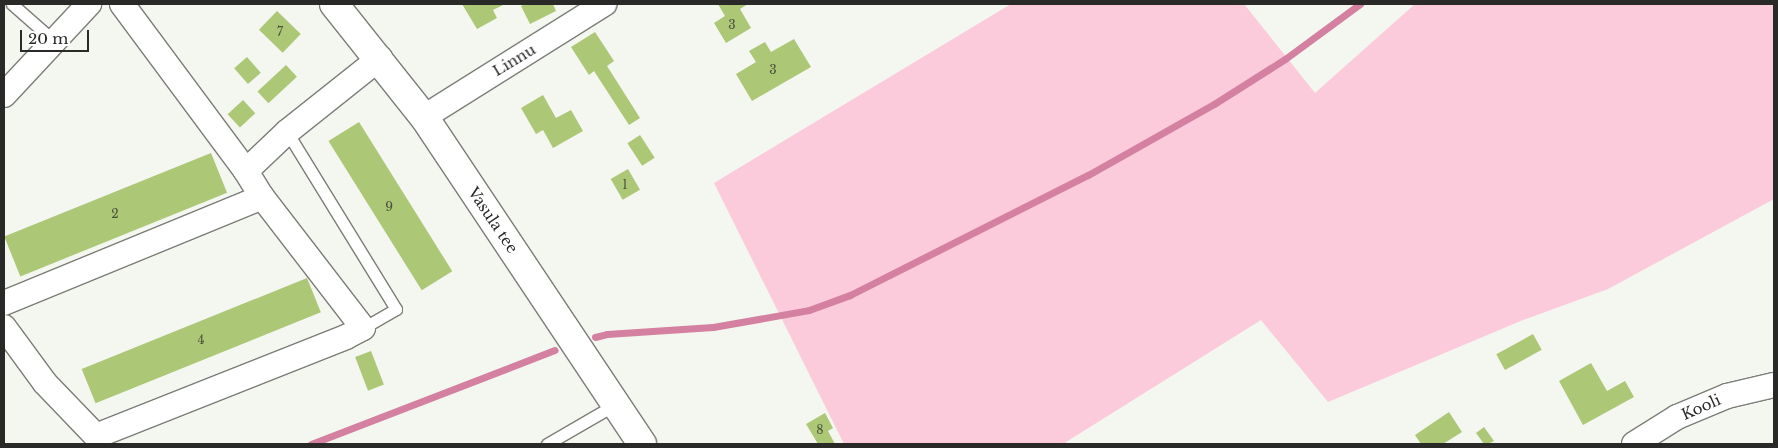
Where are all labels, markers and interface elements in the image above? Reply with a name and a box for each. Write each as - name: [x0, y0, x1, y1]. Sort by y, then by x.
- house number: 3: [728, 18, 736, 32]
- scale bar: [22, 20, 91, 52]
- house number: 7: [277, 25, 283, 39]
- text: 20 m: [28, 29, 68, 48]
- street label: Linnu: [489, 40, 539, 80]
- house number: 3: [769, 63, 777, 77]
- house number: 1: [622, 178, 628, 192]
- street label: Vasula tee: [464, 184, 522, 256]
- house number: 9: [385, 200, 393, 214]
- house number: 2: [111, 207, 119, 221]
- house number: 4: [197, 333, 205, 347]
- street label: Kooli: [1679, 390, 1723, 424]
- house number: 8: [816, 423, 824, 437]

